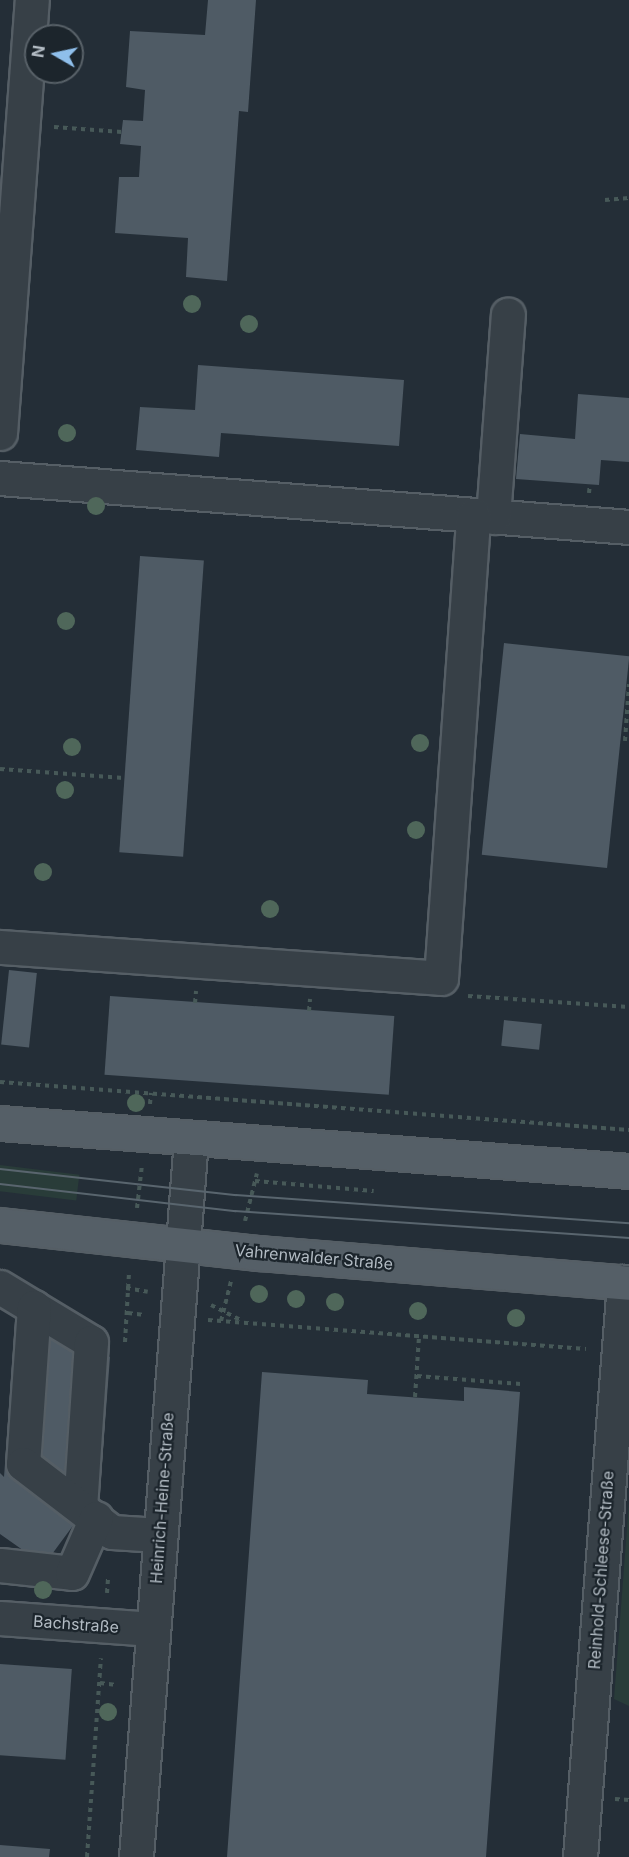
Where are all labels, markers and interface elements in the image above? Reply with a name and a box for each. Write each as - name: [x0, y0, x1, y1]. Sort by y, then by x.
- north arrow: [24, 24, 84, 84]
- text: N: [27, 44, 49, 59]
- street label: Vahrenwalder Straße: [234, 1241, 394, 1273]
- street label: Heinrich-Heine-Straße: [146, 1412, 178, 1584]
- street label: Reinhold-Schleese-Straße: [584, 1470, 618, 1670]
- street label: Bachstraße: [32, 1611, 120, 1637]

